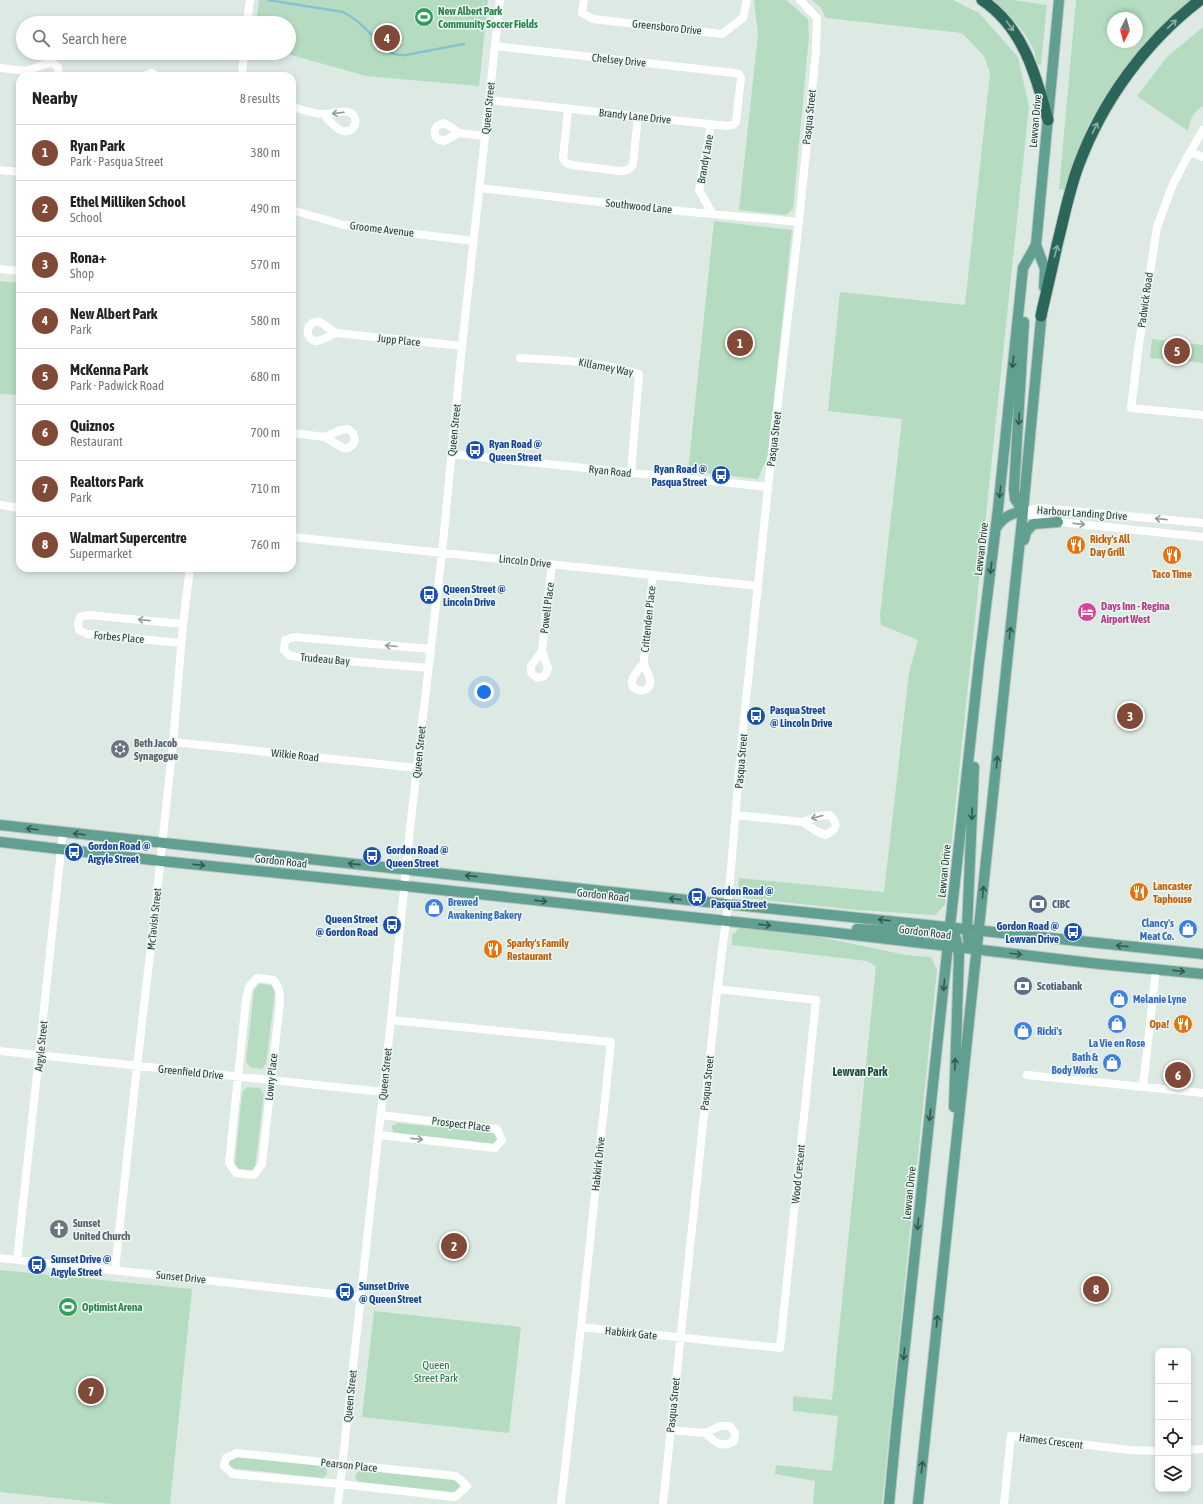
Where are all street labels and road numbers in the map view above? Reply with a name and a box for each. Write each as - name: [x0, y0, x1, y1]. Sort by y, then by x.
- street label: Greensboro Drive: [632, 17, 702, 37]
- street label: Chelsey Drive: [591, 51, 647, 69]
- street label: Queen Street: [479, 81, 497, 135]
- street label: Pasqua Street: [800, 89, 818, 145]
- street label: Lewvan Drive: [1027, 94, 1043, 148]
- street label: Brandy Lane Drive: [598, 106, 672, 126]
- street label: Brandy Lane: [695, 134, 715, 184]
- street label: Southwood Lane: [605, 197, 673, 215]
- street label: Groome Avenue: [349, 219, 415, 239]
- street label: Padwick Road: [1135, 271, 1155, 329]
- street label: Jupp Place: [377, 332, 421, 348]
- street label: Killarney Way: [578, 356, 635, 378]
- street label: Queen Street: [445, 403, 463, 457]
- street label: Pasqua Street: [765, 411, 783, 467]
- street label: Ryan Road: [588, 463, 632, 479]
- street label: Harbour Landing Drive: [1036, 504, 1128, 522]
- street label: Lewvan Drive: [972, 522, 990, 576]
- street label: Lincoln Drive: [498, 552, 552, 570]
- street label: Powell Place: [538, 582, 556, 634]
- street label: Crittenden Place: [639, 585, 657, 653]
- street label: Forbes Place: [93, 629, 145, 645]
- street label: Trudeau Bay: [300, 651, 351, 667]
- street label: Queen Street: [410, 725, 428, 779]
- street label: Pasqua Street: [733, 733, 749, 789]
- street label: Wilkie Road: [271, 747, 319, 763]
- street label: Lewvan Drive: [935, 844, 953, 898]
- street label: Gordon Road: [254, 852, 308, 870]
- street label: Gordon Road: [576, 886, 630, 904]
- street label: McTavish Street: [145, 887, 163, 951]
- street label: Gordon Road: [898, 923, 952, 941]
- street label: Argyle Street: [32, 1020, 50, 1072]
- street label: Queen Street: [376, 1047, 394, 1101]
- street label: Lowry Place: [263, 1053, 279, 1101]
- street label: Pasqua Street: [698, 1055, 716, 1111]
- street label: Greenfield Drive: [158, 1063, 224, 1081]
- street label: Prospect Place: [431, 1114, 491, 1134]
- street label: Habkirk Drive: [589, 1136, 607, 1192]
- street label: Wood Crescent: [789, 1144, 807, 1204]
- street label: Lewvan Drive: [900, 1166, 918, 1220]
- street label: Sunset Drive: [155, 1268, 207, 1286]
- street label: Habkirk Gate: [604, 1324, 658, 1342]
- street label: Queen Street: [341, 1369, 359, 1423]
- street label: Pasqua Street: [664, 1377, 682, 1433]
- street label: Hames Crescent: [1018, 1431, 1084, 1451]
- street label: Pearson Place: [320, 1456, 378, 1474]

